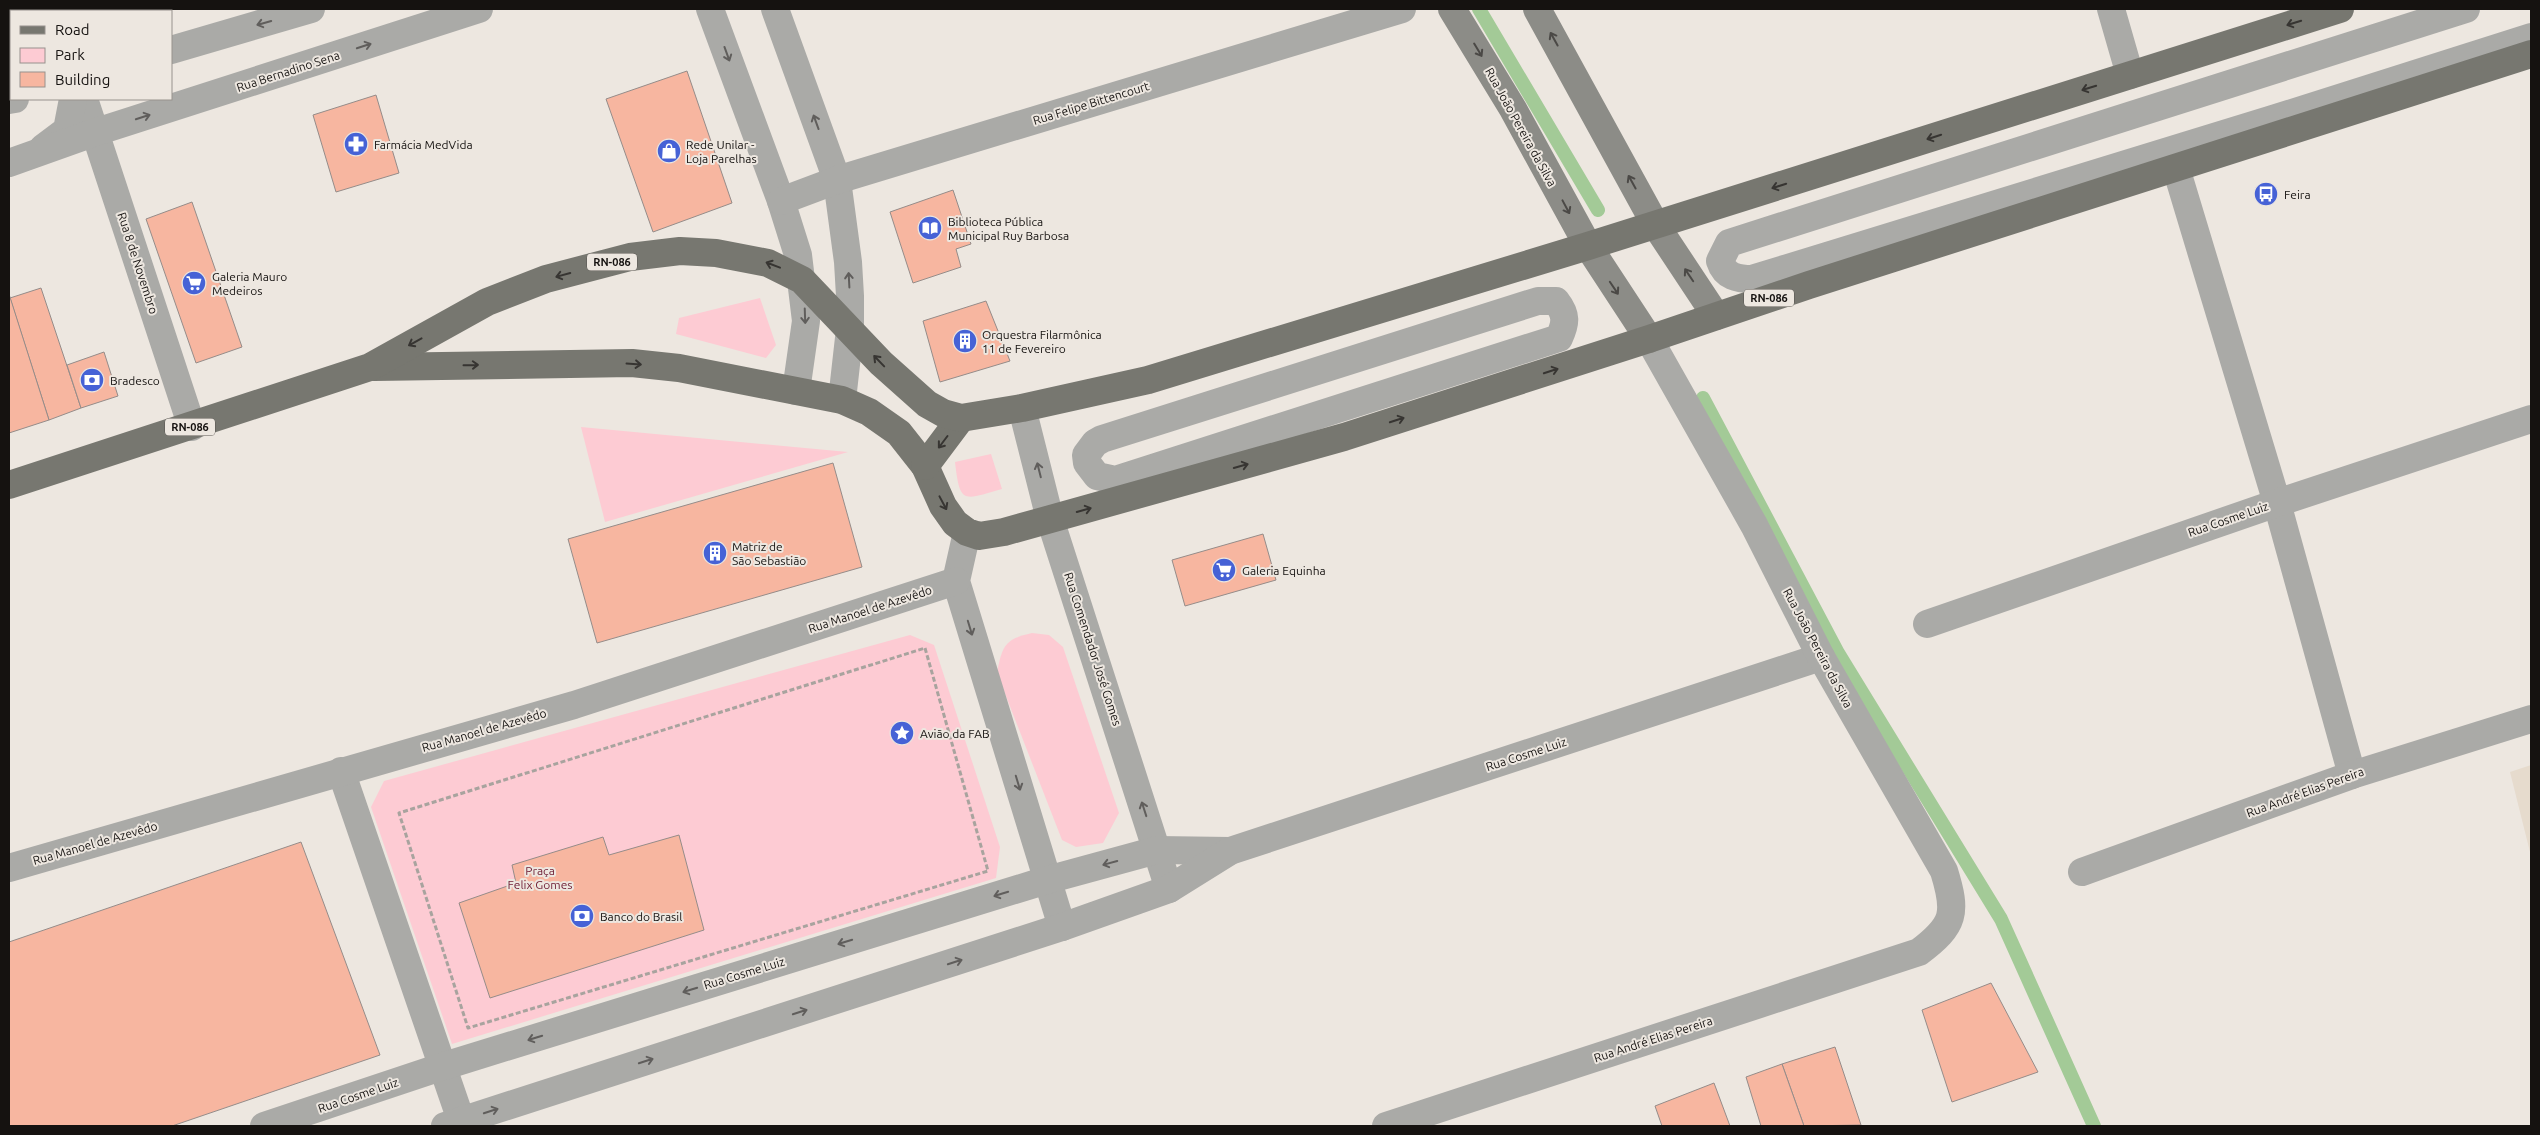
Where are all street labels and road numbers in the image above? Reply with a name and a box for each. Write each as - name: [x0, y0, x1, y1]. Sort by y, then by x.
- street label: Rua Bernadino Sena: [235, 48, 341, 94]
- street label: Rua João Pereira da Silva: [1483, 65, 1559, 189]
- street label: Rua Felipe Bittencourt: [1031, 79, 1151, 127]
- street label: Rua 8 de Novembro: [115, 211, 161, 315]
- road number: RN-086: [587, 253, 637, 270]
- road number: RN-086: [1744, 290, 1794, 306]
- road number: RN-086: [165, 418, 215, 436]
- street label: Rua Cosme Luiz: [2186, 499, 2270, 539]
- street label: Rua Comendador José Gomes: [1062, 571, 1124, 727]
- street label: Rua Manoel de Azevêdo: [807, 583, 933, 635]
- street label: Rua João Pereira da Silva: [1781, 586, 1855, 710]
- street label: Rua Manoel de Azevêdo: [420, 706, 548, 754]
- street label: Rua Cosme Luiz: [1484, 735, 1568, 773]
- street label: Rua André Elias Pereira: [2244, 765, 2366, 819]
- street label: Rua Manoel de Azevêdo: [31, 819, 159, 867]
- street label: Rua Cosme Luiz: [702, 954, 786, 991]
- street label: Rua André Elias Pereira: [1592, 1014, 1714, 1064]
- street label: Rua Cosme Luiz: [316, 1075, 400, 1115]

